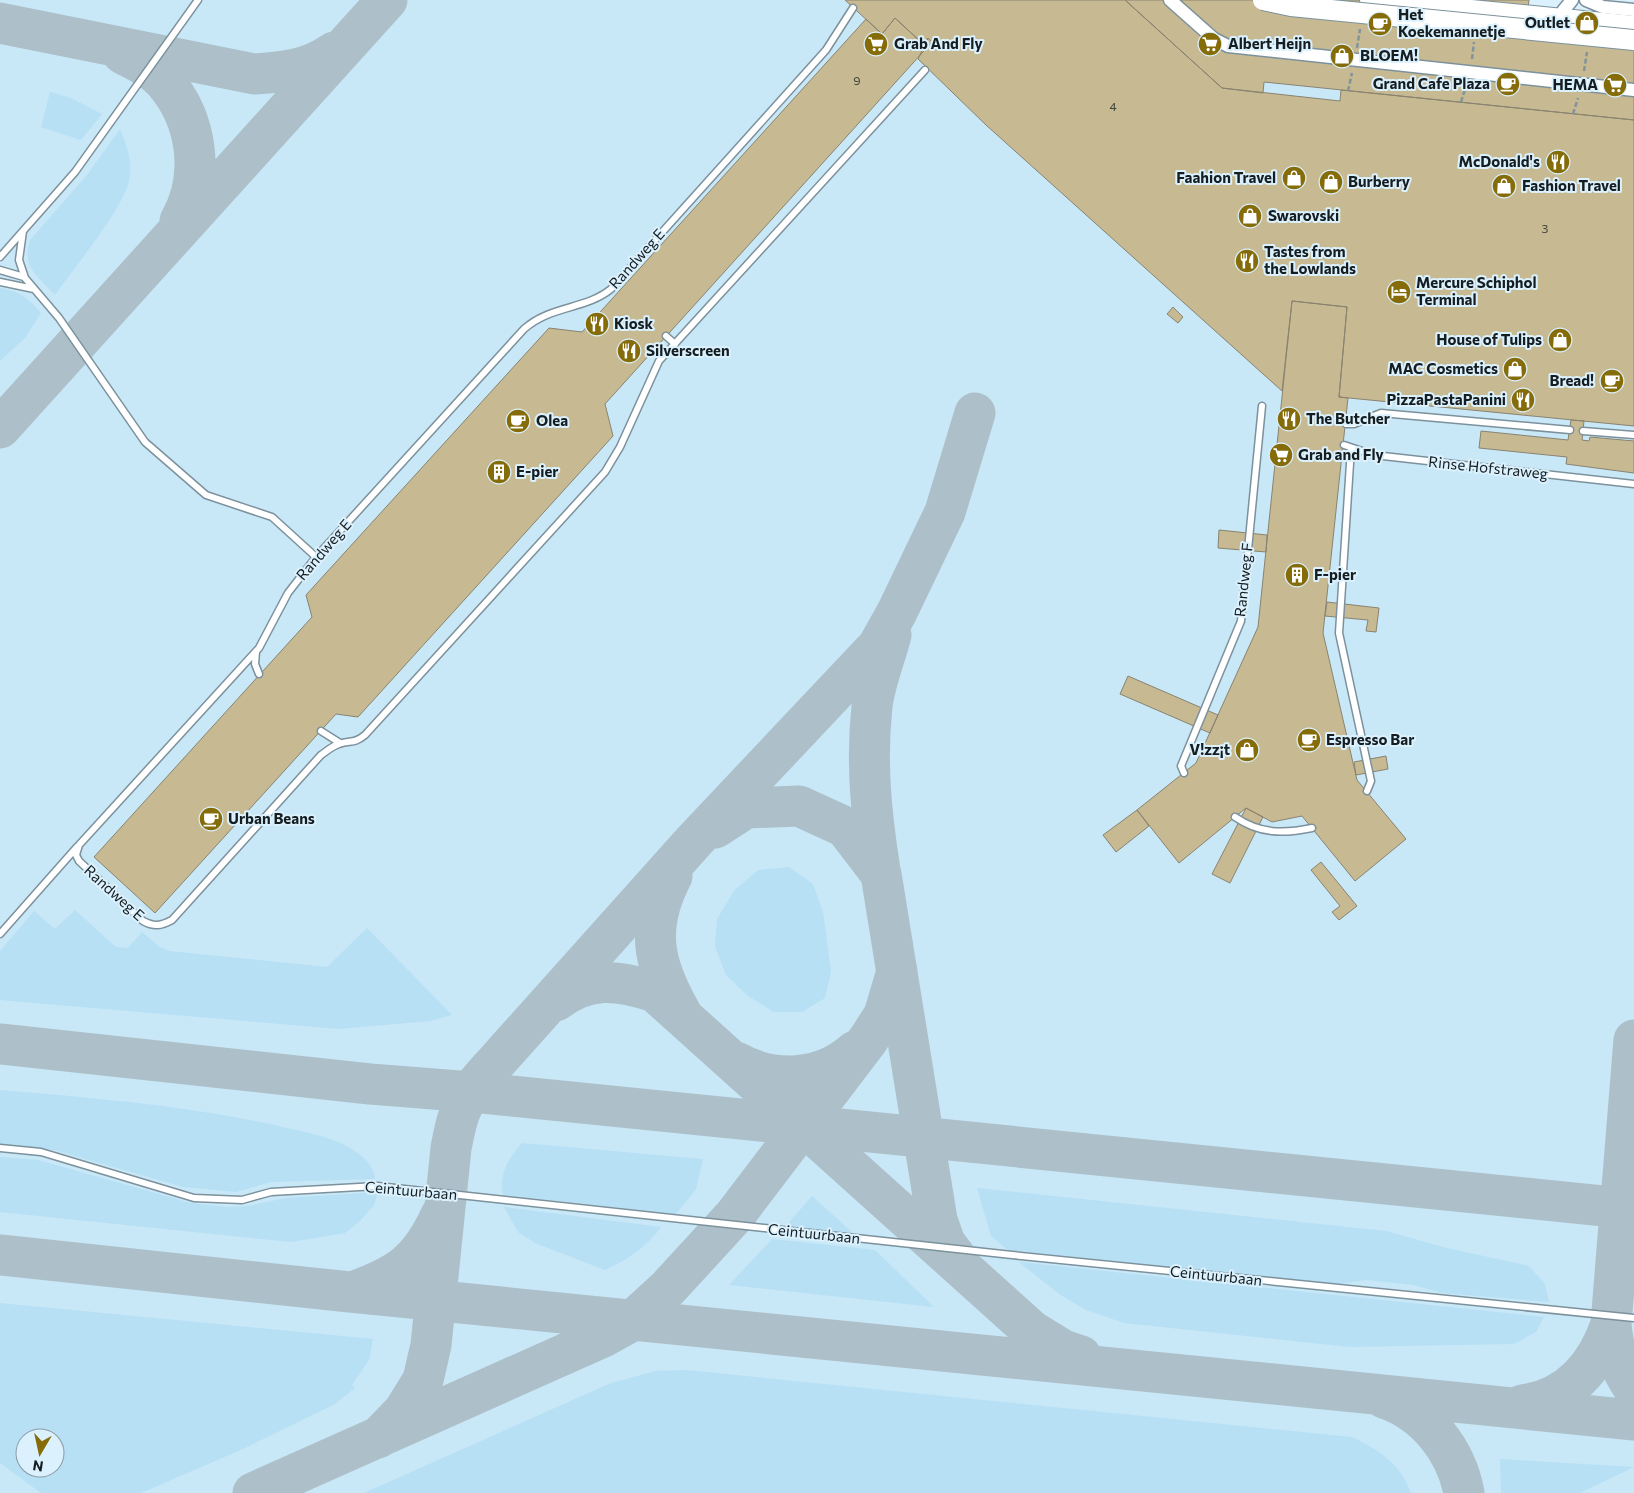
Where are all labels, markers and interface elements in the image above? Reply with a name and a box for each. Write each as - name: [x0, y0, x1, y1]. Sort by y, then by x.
- place label: Het Koekemannetje: [1398, 5, 1506, 40]
- shop icon: Outlet: [1574, 10, 1600, 36]
- cafe icon: Het Koekemannetje: [1367, 11, 1393, 37]
- place label: Outlet: [1525, 13, 1570, 31]
- supermarket icon: Grab And Fly: [863, 31, 889, 57]
- supermarket icon: Albert Heijn: [1197, 31, 1223, 57]
- place label: Grab And Fly: [894, 34, 983, 52]
- place label: Albert Heijn: [1228, 34, 1311, 52]
- shop icon: BLOEM!: [1329, 43, 1355, 69]
- place label: BLOEM!: [1360, 46, 1418, 64]
- cafe icon: Grand Cafe Plaza: [1495, 71, 1521, 97]
- supermarket icon: HEMA: [1602, 72, 1628, 98]
- house number: 9: [853, 73, 861, 87]
- place label: Grand Cafe Plaza: [1373, 74, 1490, 92]
- place label: HEMA: [1553, 75, 1598, 93]
- house number: 4: [1109, 99, 1117, 113]
- restaurant icon: McDonald's: [1545, 149, 1571, 175]
- place label: McDonald's: [1459, 152, 1540, 170]
- shop icon: Faahion Travel: [1281, 165, 1307, 191]
- place label: Faahion Travel: [1176, 168, 1276, 186]
- shop icon: Burberry: [1318, 169, 1344, 195]
- place label: Burberry: [1348, 172, 1411, 190]
- shop icon: Fashion Travel: [1491, 173, 1517, 199]
- place label: Fashion Travel: [1522, 176, 1621, 194]
- shop icon: Swarovski: [1237, 203, 1263, 229]
- place label: Swarovski: [1268, 206, 1339, 224]
- house number: 3: [1542, 221, 1549, 235]
- street label: Randweg E: [605, 224, 668, 292]
- place label: Tastes from the Lowlands: [1264, 242, 1356, 277]
- restaurant icon: Tastes from the Lowlands: [1234, 248, 1260, 274]
- place label: Mercure Schiphol Terminal: [1416, 273, 1537, 308]
- hotel icon: Mercure Schiphol Terminal: [1386, 279, 1412, 305]
- restaurant icon: Kiosk: [584, 311, 610, 337]
- place label: Kiosk: [614, 314, 653, 332]
- shop icon: House of Tulips: [1547, 327, 1573, 353]
- place label: House of Tulips: [1436, 330, 1542, 348]
- restaurant icon: Silverscreen: [616, 338, 642, 364]
- place label: Silverscreen: [646, 341, 730, 359]
- shop icon: MAC Cosmetics: [1502, 356, 1528, 382]
- place label: MAC Cosmetics: [1388, 359, 1498, 377]
- cafe icon: Bread!: [1599, 368, 1625, 394]
- place label: Bread!: [1550, 371, 1594, 389]
- restaurant icon: PizzaPastaPanini: [1510, 387, 1536, 413]
- place label: PizzaPastaPanini: [1387, 390, 1506, 408]
- restaurant icon: The Butcher: [1276, 406, 1302, 432]
- cafe icon: Olea: [505, 408, 531, 434]
- place label: The Butcher: [1306, 409, 1390, 427]
- place label: Olea: [536, 411, 568, 429]
- supermarket icon: Grab and Fly: [1268, 442, 1294, 468]
- place label: Grab and Fly: [1298, 445, 1385, 463]
- street label: Rinse Hofstraweg: [1427, 452, 1549, 482]
- building icon: E-pier: [486, 459, 512, 485]
- place label: E-pier: [516, 462, 558, 480]
- street label: Randweg E: [292, 515, 355, 583]
- street label: Randweg F: [1230, 542, 1256, 618]
- building icon: F-pier: [1284, 562, 1310, 588]
- place label: F-pier: [1314, 565, 1356, 583]
- cafe icon: Espresso Bar: [1296, 727, 1322, 753]
- place label: Espresso Bar: [1326, 730, 1414, 748]
- shop icon: V!zz¡t: [1234, 737, 1260, 763]
- place label: V!zz¡t: [1190, 740, 1230, 758]
- cafe icon: Urban Beans: [198, 806, 224, 832]
- place label: Urban Beans: [228, 809, 315, 827]
- street label: Randweg E: [81, 861, 149, 924]
- street label: Ceintuurbaan: [364, 1177, 458, 1203]
- street label: Ceintuurbaan: [767, 1219, 861, 1247]
- street label: Ceintuurbaan: [1169, 1261, 1263, 1289]
- north arrow: [15, 1428, 65, 1478]
- text: N: [31, 1457, 44, 1476]

